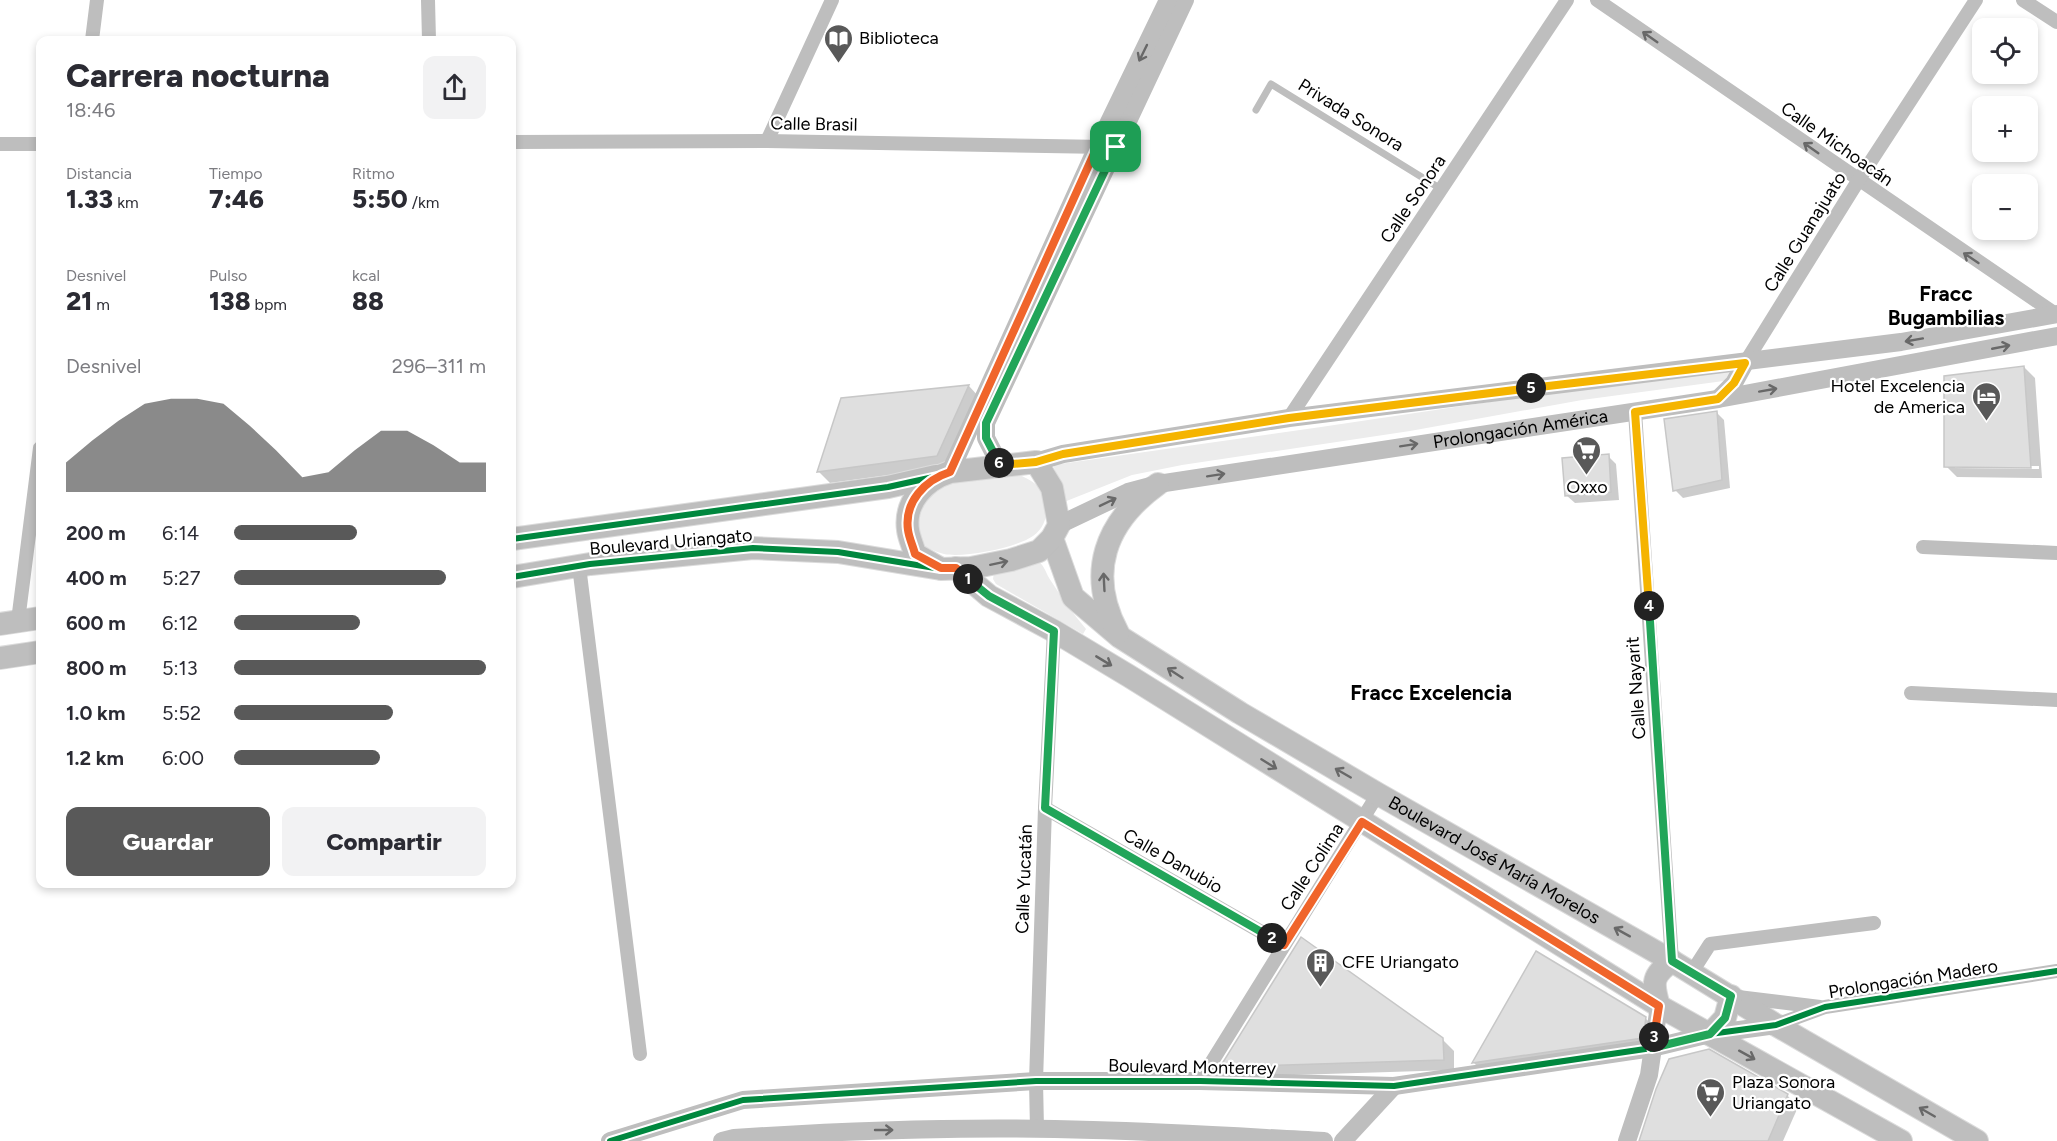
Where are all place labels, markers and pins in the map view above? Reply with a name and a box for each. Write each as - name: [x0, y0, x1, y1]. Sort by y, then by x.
- library icon: Biblioteca: [822, 22, 854, 64]
- place label: Biblioteca: [859, 27, 939, 49]
- pin: [1090, 121, 1141, 172]
- pin: 5: [1516, 373, 1546, 403]
- place label: Hotel Excelencia de America: [1830, 375, 1965, 418]
- hotel icon: Hotel Excelencia de America: [1970, 380, 2002, 422]
- supermarket icon: Oxxo: [1571, 434, 1603, 476]
- pin: 6: [984, 448, 1014, 478]
- place label: Oxxo: [1566, 476, 1608, 498]
- pin: 1: [953, 564, 983, 594]
- pin: 4: [1634, 591, 1664, 621]
- pin: 2: [1257, 923, 1287, 953]
- building icon: CFE Uriangato: [1305, 946, 1337, 988]
- place label: CFE Uriangato: [1342, 951, 1459, 973]
- pin: 3: [1639, 1022, 1669, 1052]
- place label: Plaza Sonora Uriangato: [1732, 1071, 1835, 1114]
- supermarket icon: Plaza Sonora Uriangato: [1695, 1076, 1727, 1118]

